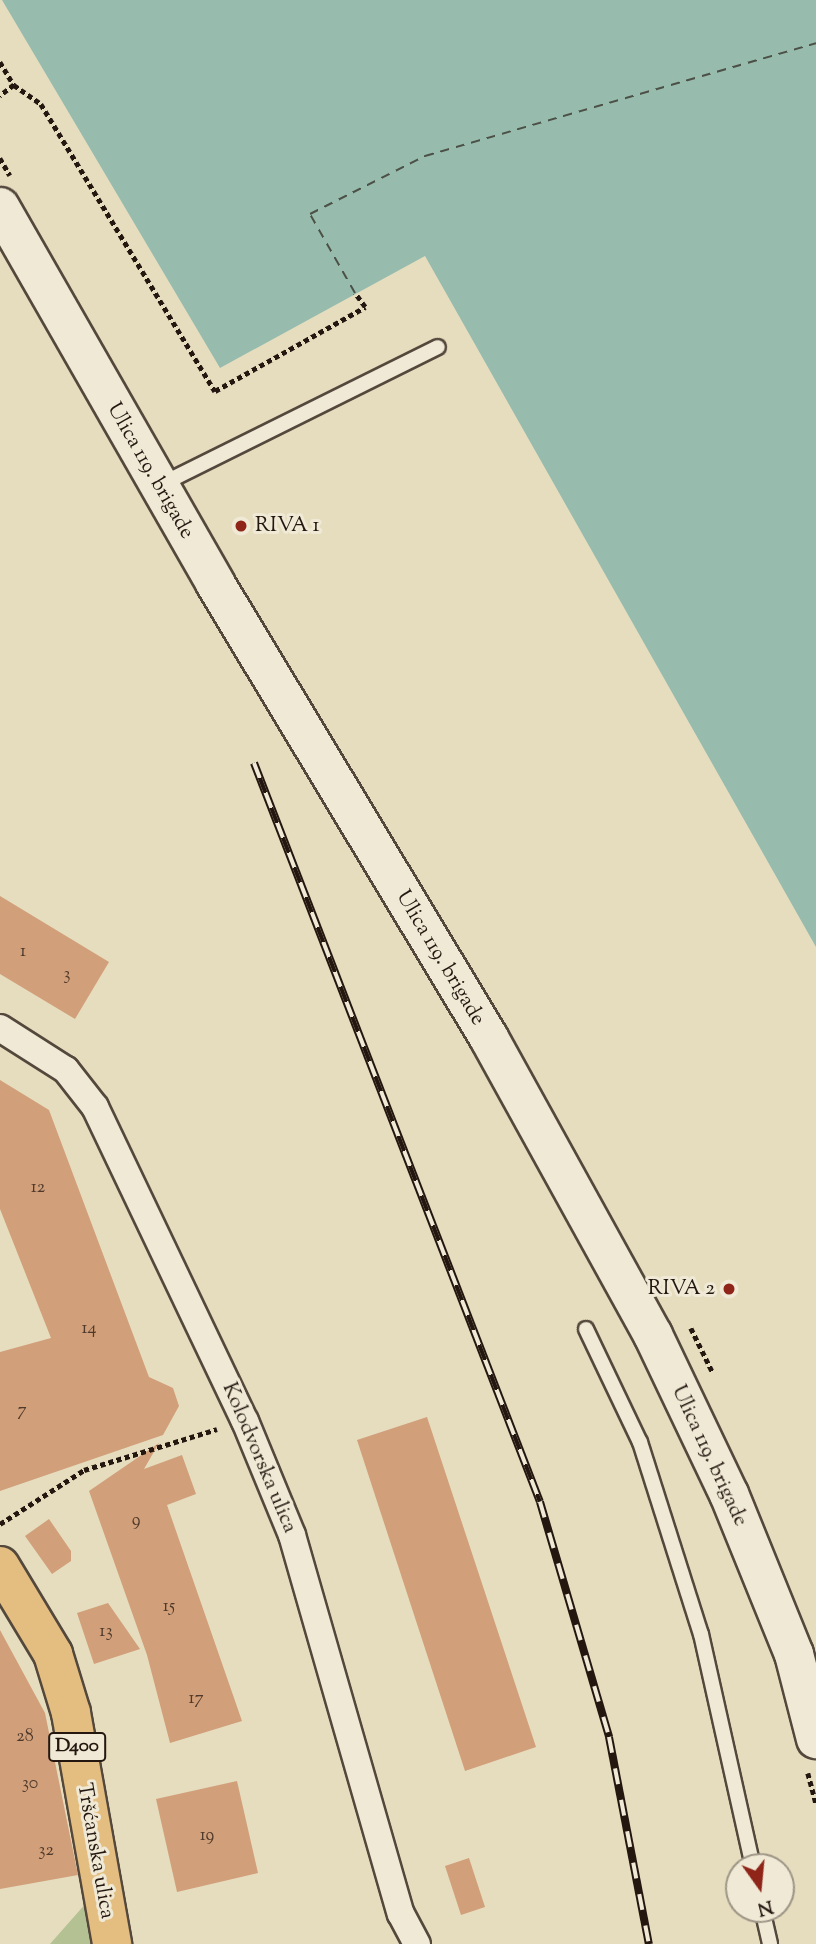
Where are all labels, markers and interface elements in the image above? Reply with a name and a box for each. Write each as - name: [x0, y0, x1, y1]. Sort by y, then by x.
- street label: Ulica 119. brigade: [101, 399, 199, 543]
- place label: RIVA 1: [255, 513, 320, 539]
- marker: RIVA 1: [233, 518, 249, 534]
- street label: Ulica 119. brigade: [390, 886, 490, 1030]
- house number: 1: [20, 941, 26, 963]
- house number: 3: [63, 964, 71, 986]
- house number: 12: [31, 1177, 45, 1199]
- place label: RIVA 2: [648, 1276, 715, 1302]
- marker: RIVA 2: [721, 1281, 737, 1297]
- house number: 14: [81, 1318, 97, 1340]
- street label: Kolodvorska ulica: [216, 1379, 302, 1537]
- street label: Ulica 119. brigade: [665, 1381, 753, 1531]
- house number: 7: [17, 1400, 27, 1422]
- house number: 9: [132, 1510, 140, 1532]
- house number: 15: [163, 1596, 175, 1618]
- house number: 13: [99, 1621, 113, 1643]
- house number: 17: [188, 1688, 204, 1710]
- house number: 28: [16, 1726, 34, 1748]
- road number: D400: [47, 1732, 107, 1763]
- house number: 30: [22, 1773, 38, 1795]
- street label: Tršćanska ulica: [71, 1781, 119, 1921]
- house number: 19: [200, 1825, 214, 1847]
- house number: 32: [38, 1840, 54, 1862]
- north arrow: [725, 1853, 795, 1923]
- text: N: [754, 1892, 776, 1922]

